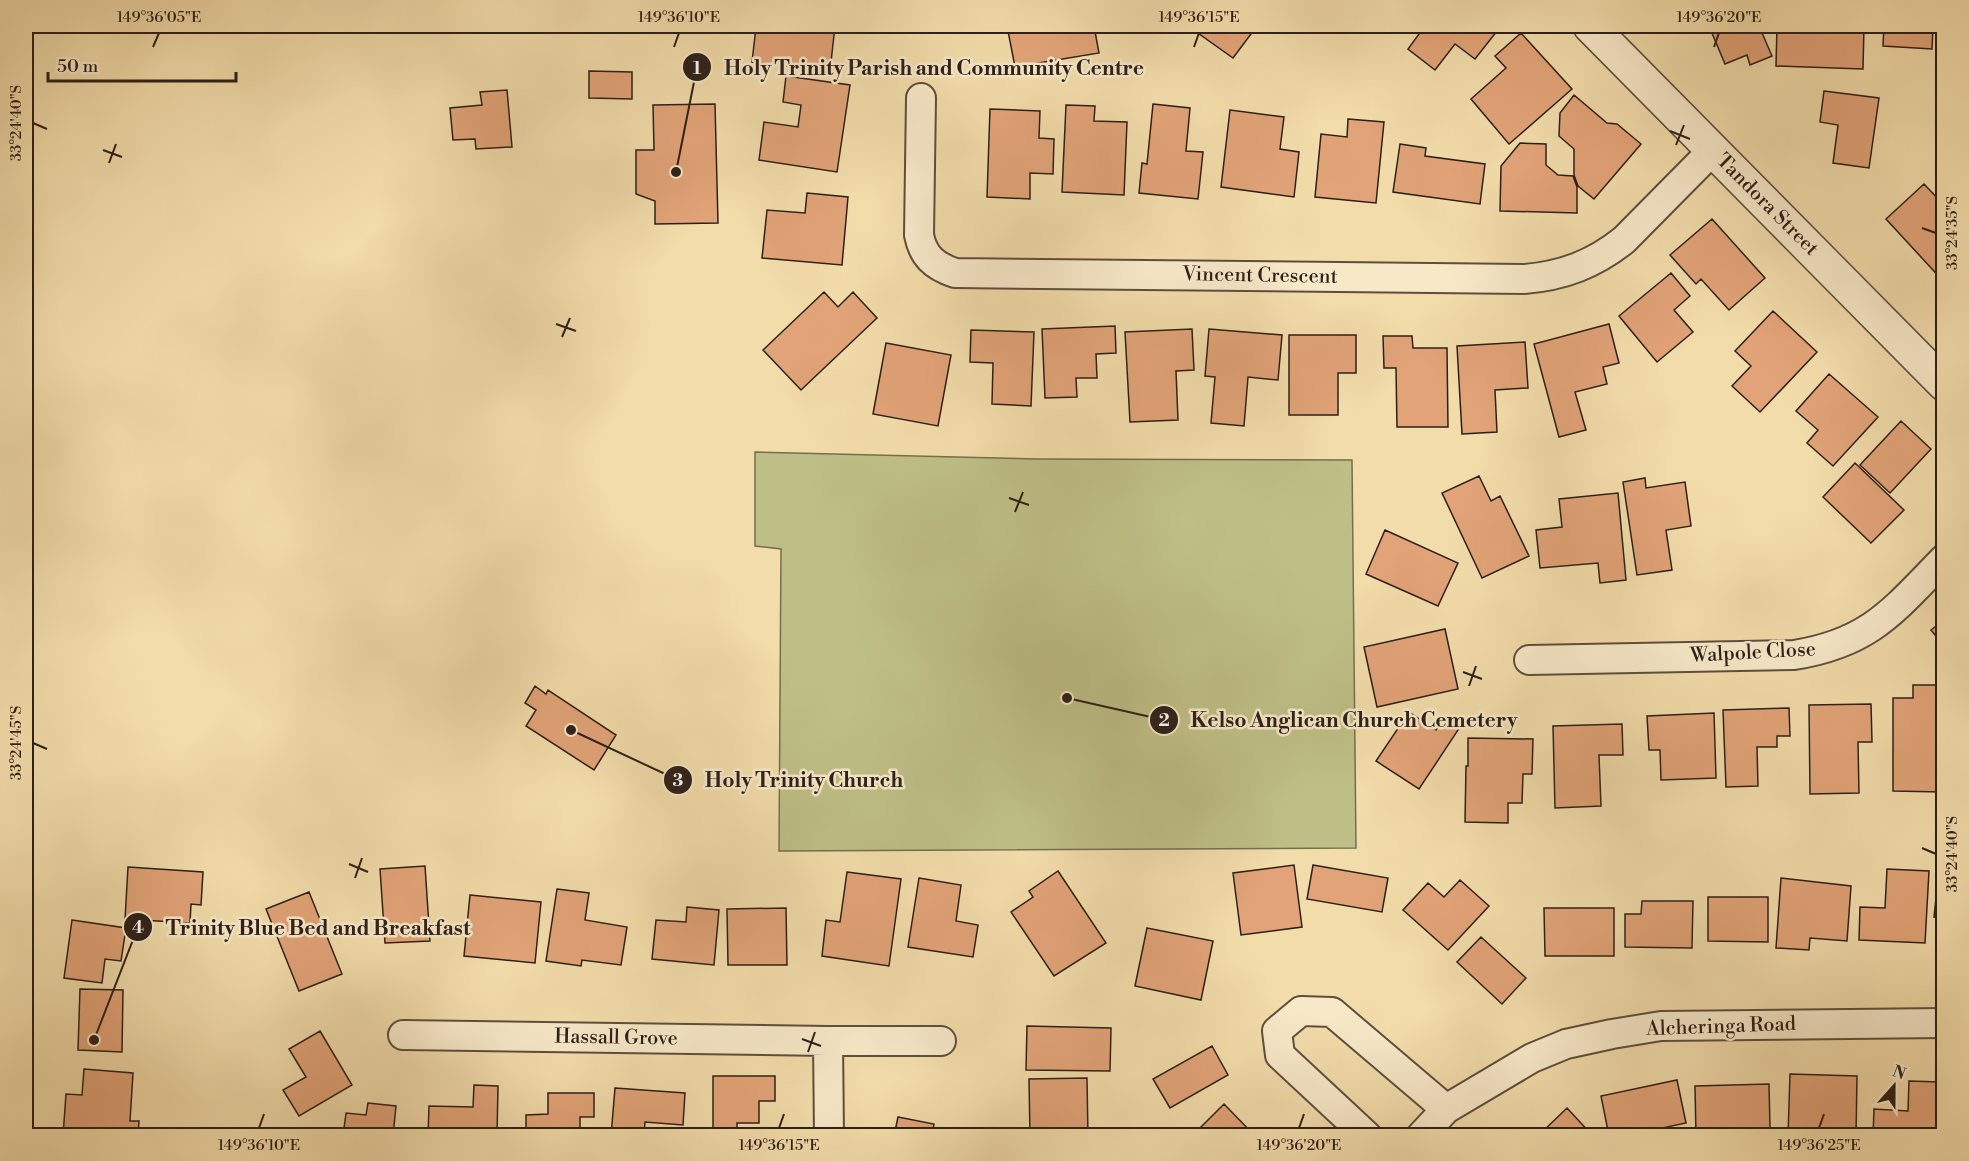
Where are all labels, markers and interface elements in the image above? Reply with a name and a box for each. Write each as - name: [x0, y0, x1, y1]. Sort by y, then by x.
- text: 149°36'05"E: [117, 8, 201, 27]
- text: 149°36'10"E: [638, 8, 720, 27]
- text: 149°36'15"E: [1158, 8, 1240, 27]
- text: 149°36'20"E: [1677, 8, 1761, 27]
- scale bar: [48, 45, 236, 83]
- callout: Holy Trinity Parish and Community Centre: [682, 48, 1155, 87]
- text: 50 m: [57, 55, 99, 78]
- text: Holy Trinity Parish and Community Centre: [724, 56, 1144, 82]
- text: 1: [693, 57, 702, 80]
- text: 33°24'40"S: [7, 85, 26, 161]
- street label: Tandora Street: [1711, 149, 1823, 261]
- text: 33°24'35"S: [1943, 196, 1962, 270]
- street label: Vincent Crescent: [1181, 262, 1338, 290]
- street label: Walpole Close: [1689, 637, 1816, 669]
- callout: Kelso Anglican Church Cemetery: [1149, 700, 1530, 739]
- text: 33°24'45"S: [7, 706, 26, 780]
- text: Kelso Anglican Church Cemetery: [1190, 708, 1518, 734]
- text: 2: [1158, 709, 1170, 732]
- callout: Holy Trinity Church: [663, 760, 915, 799]
- text: Holy Trinity Church: [705, 768, 903, 794]
- text: 3: [673, 769, 684, 792]
- text: 33°24'40"S: [1943, 816, 1962, 892]
- callout: Trinity Blue Bed and Breakfast: [123, 908, 482, 947]
- text: 4: [132, 916, 144, 939]
- text: Trinity Blue Bed and Breakfast: [166, 916, 471, 942]
- street label: Alcheringa Road: [1645, 1012, 1797, 1042]
- street label: Hassall Grove: [554, 1024, 678, 1052]
- north arrow: [1864, 1056, 1924, 1116]
- text: N: [1890, 1061, 1909, 1085]
- text: 149°36'10"E: [218, 1136, 300, 1155]
- text: 149°36'15"E: [738, 1136, 820, 1155]
- text: 149°36'20"E: [1257, 1136, 1341, 1155]
- text: 149°36'25"E: [1777, 1136, 1861, 1155]

